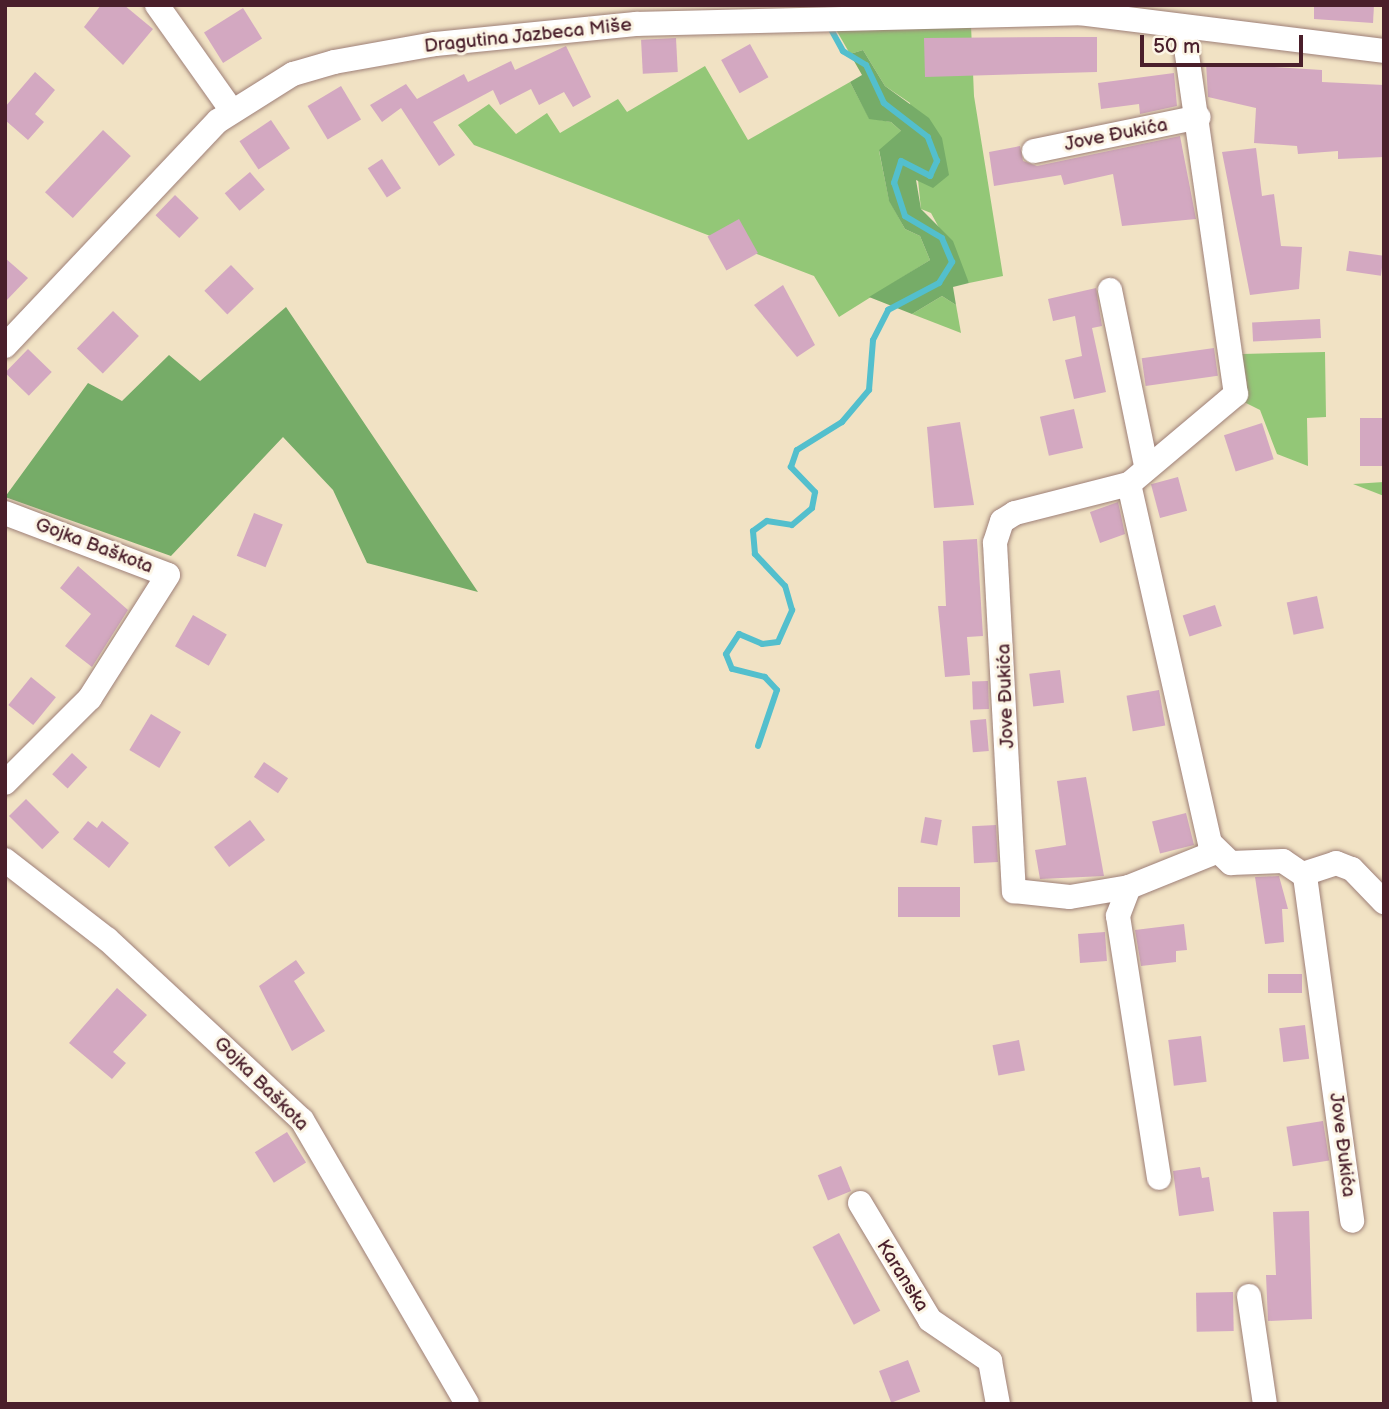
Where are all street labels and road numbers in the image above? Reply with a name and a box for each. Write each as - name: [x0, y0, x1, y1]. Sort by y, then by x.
- street label: Dragutina Jazbeca Miše: [423, 14, 633, 58]
- street label: Jove Đukića: [1062, 114, 1170, 156]
- street label: Gojka Baškota: [32, 513, 156, 579]
- street label: Jove Đukića: [993, 643, 1019, 749]
- street label: Gojka Baškota: [209, 1032, 313, 1136]
- street label: Jove Đukića: [1324, 1092, 1360, 1198]
- street label: Karanska: [871, 1236, 933, 1316]

